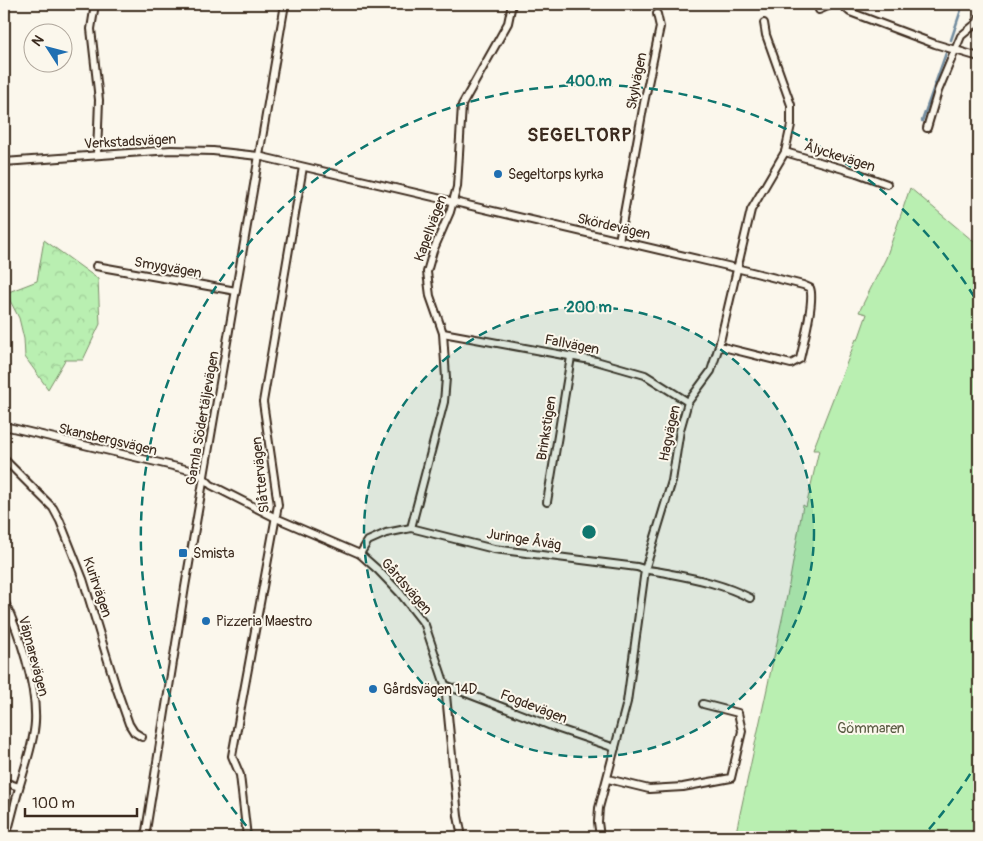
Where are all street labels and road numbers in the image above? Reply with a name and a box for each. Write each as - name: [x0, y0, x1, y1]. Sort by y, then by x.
- street label: Skylvägen: [623, 51, 650, 111]
- street label: Verkstadsvägen: [84, 131, 177, 152]
- street label: Ålyckevägen: [802, 136, 878, 175]
- street label: Kapellvägen: [411, 192, 450, 264]
- street label: Skördevägen: [576, 210, 652, 243]
- street label: Smygvägen: [133, 253, 203, 282]
- street label: Fallvägen: [543, 331, 601, 358]
- street label: Gamla Södertäljevägen: [182, 350, 223, 487]
- street label: Brinkstigen: [533, 395, 560, 462]
- street label: Hagvägen: [655, 403, 684, 463]
- street label: Skansbergsvägen: [57, 420, 159, 459]
- street label: Slåttervägen: [248, 436, 273, 514]
- street label: Juringe Åväg: [485, 523, 563, 554]
- street label: Kurirvägen: [79, 555, 116, 620]
- street label: Gårdsvägen: [378, 555, 436, 618]
- street label: Väpnarevägen: [15, 614, 52, 698]
- street label: Fogdevägen: [498, 686, 570, 727]

